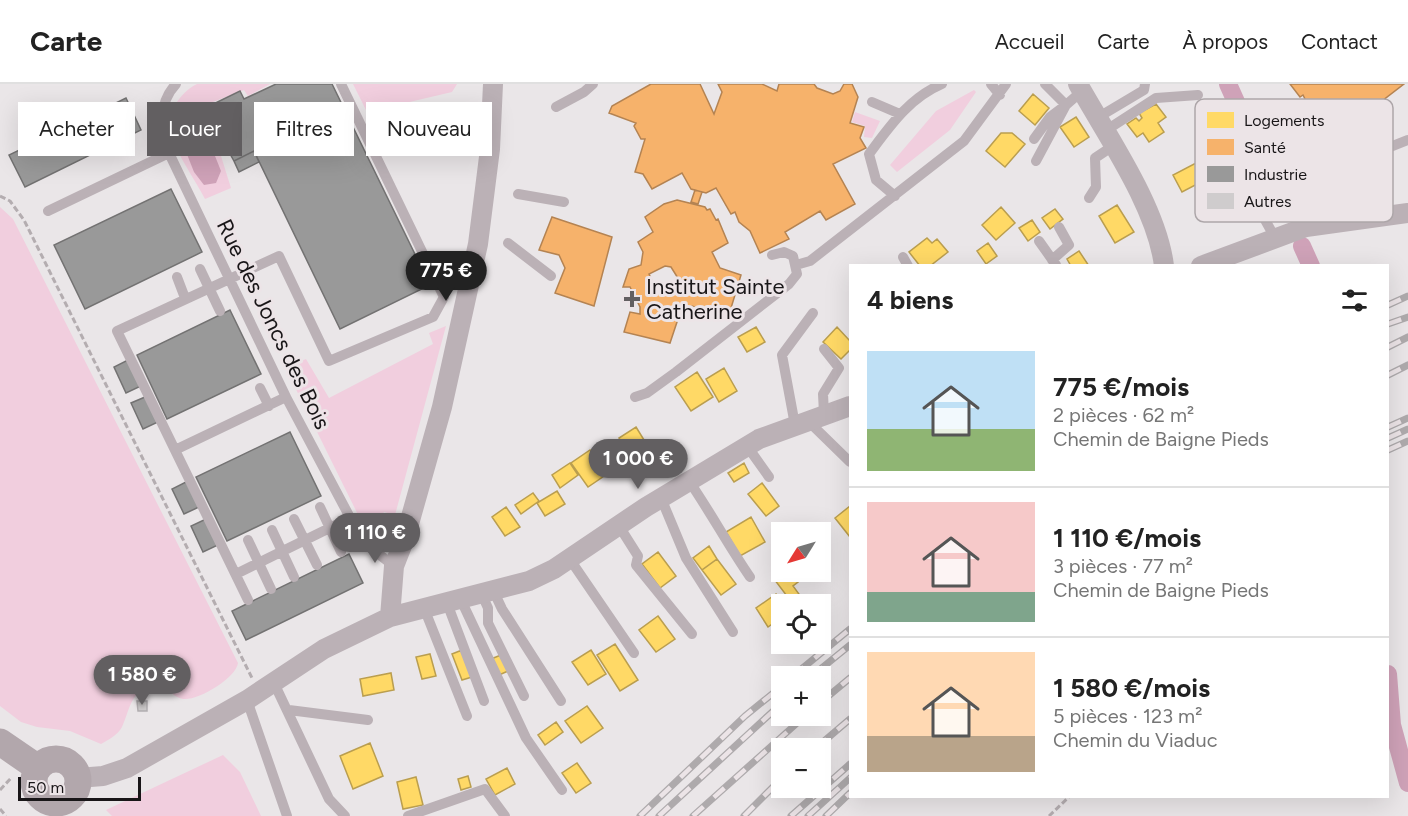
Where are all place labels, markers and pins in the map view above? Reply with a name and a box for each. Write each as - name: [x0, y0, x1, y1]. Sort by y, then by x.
- pin: 775 €: [404, 251, 488, 302]
- place label: Institut Sainte Catherine: [646, 273, 785, 325]
- marker: Institut Sainte Catherine: [623, 290, 641, 308]
- pin: 1 000 €: [583, 439, 693, 490]
- pin: 1 110 €: [320, 513, 430, 564]
- pin: 1 580 €: [87, 655, 197, 706]

